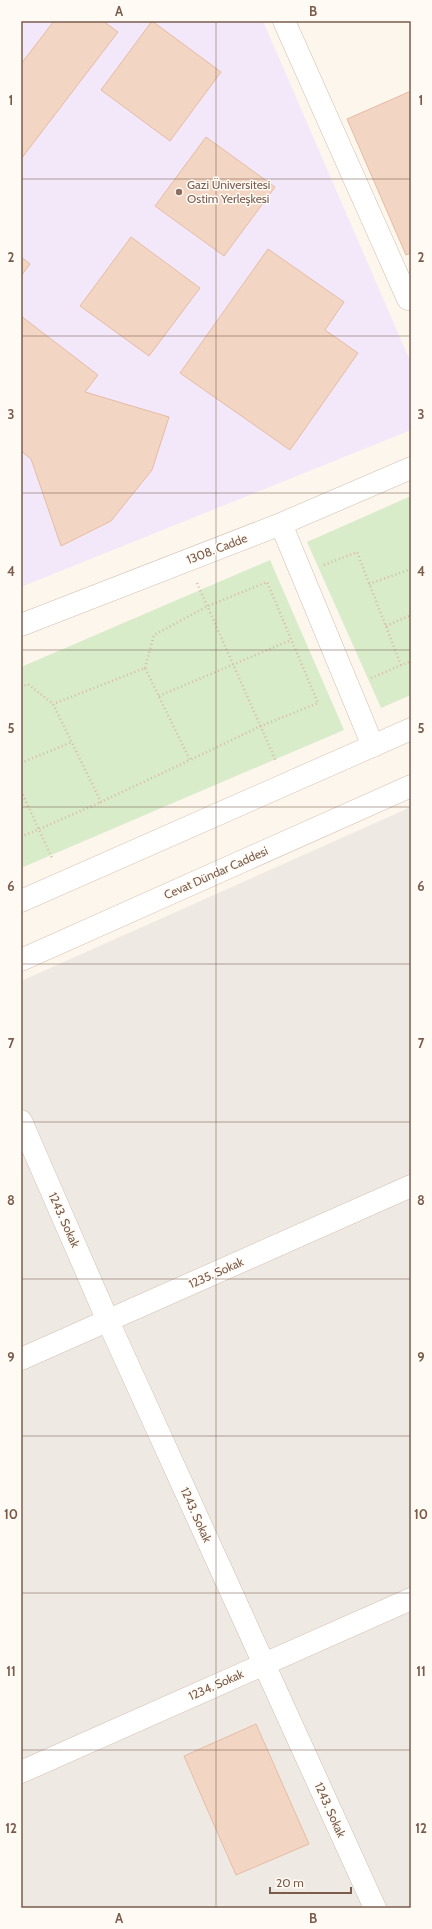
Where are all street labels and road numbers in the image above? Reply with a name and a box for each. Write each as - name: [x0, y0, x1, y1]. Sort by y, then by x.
- street label: 1308. Cadde: [184, 530, 249, 567]
- street label: Cevat Dündar Caddesi: [161, 843, 270, 902]
- street label: 1243. Sokak: [46, 1190, 84, 1250]
- street label: 1235. Sokak: [186, 1254, 246, 1291]
- street label: 1243. Sokak: [178, 1485, 216, 1545]
- street label: 1234. Sokak: [186, 1666, 246, 1703]
- street label: 1243. Sokak: [312, 1780, 350, 1840]

